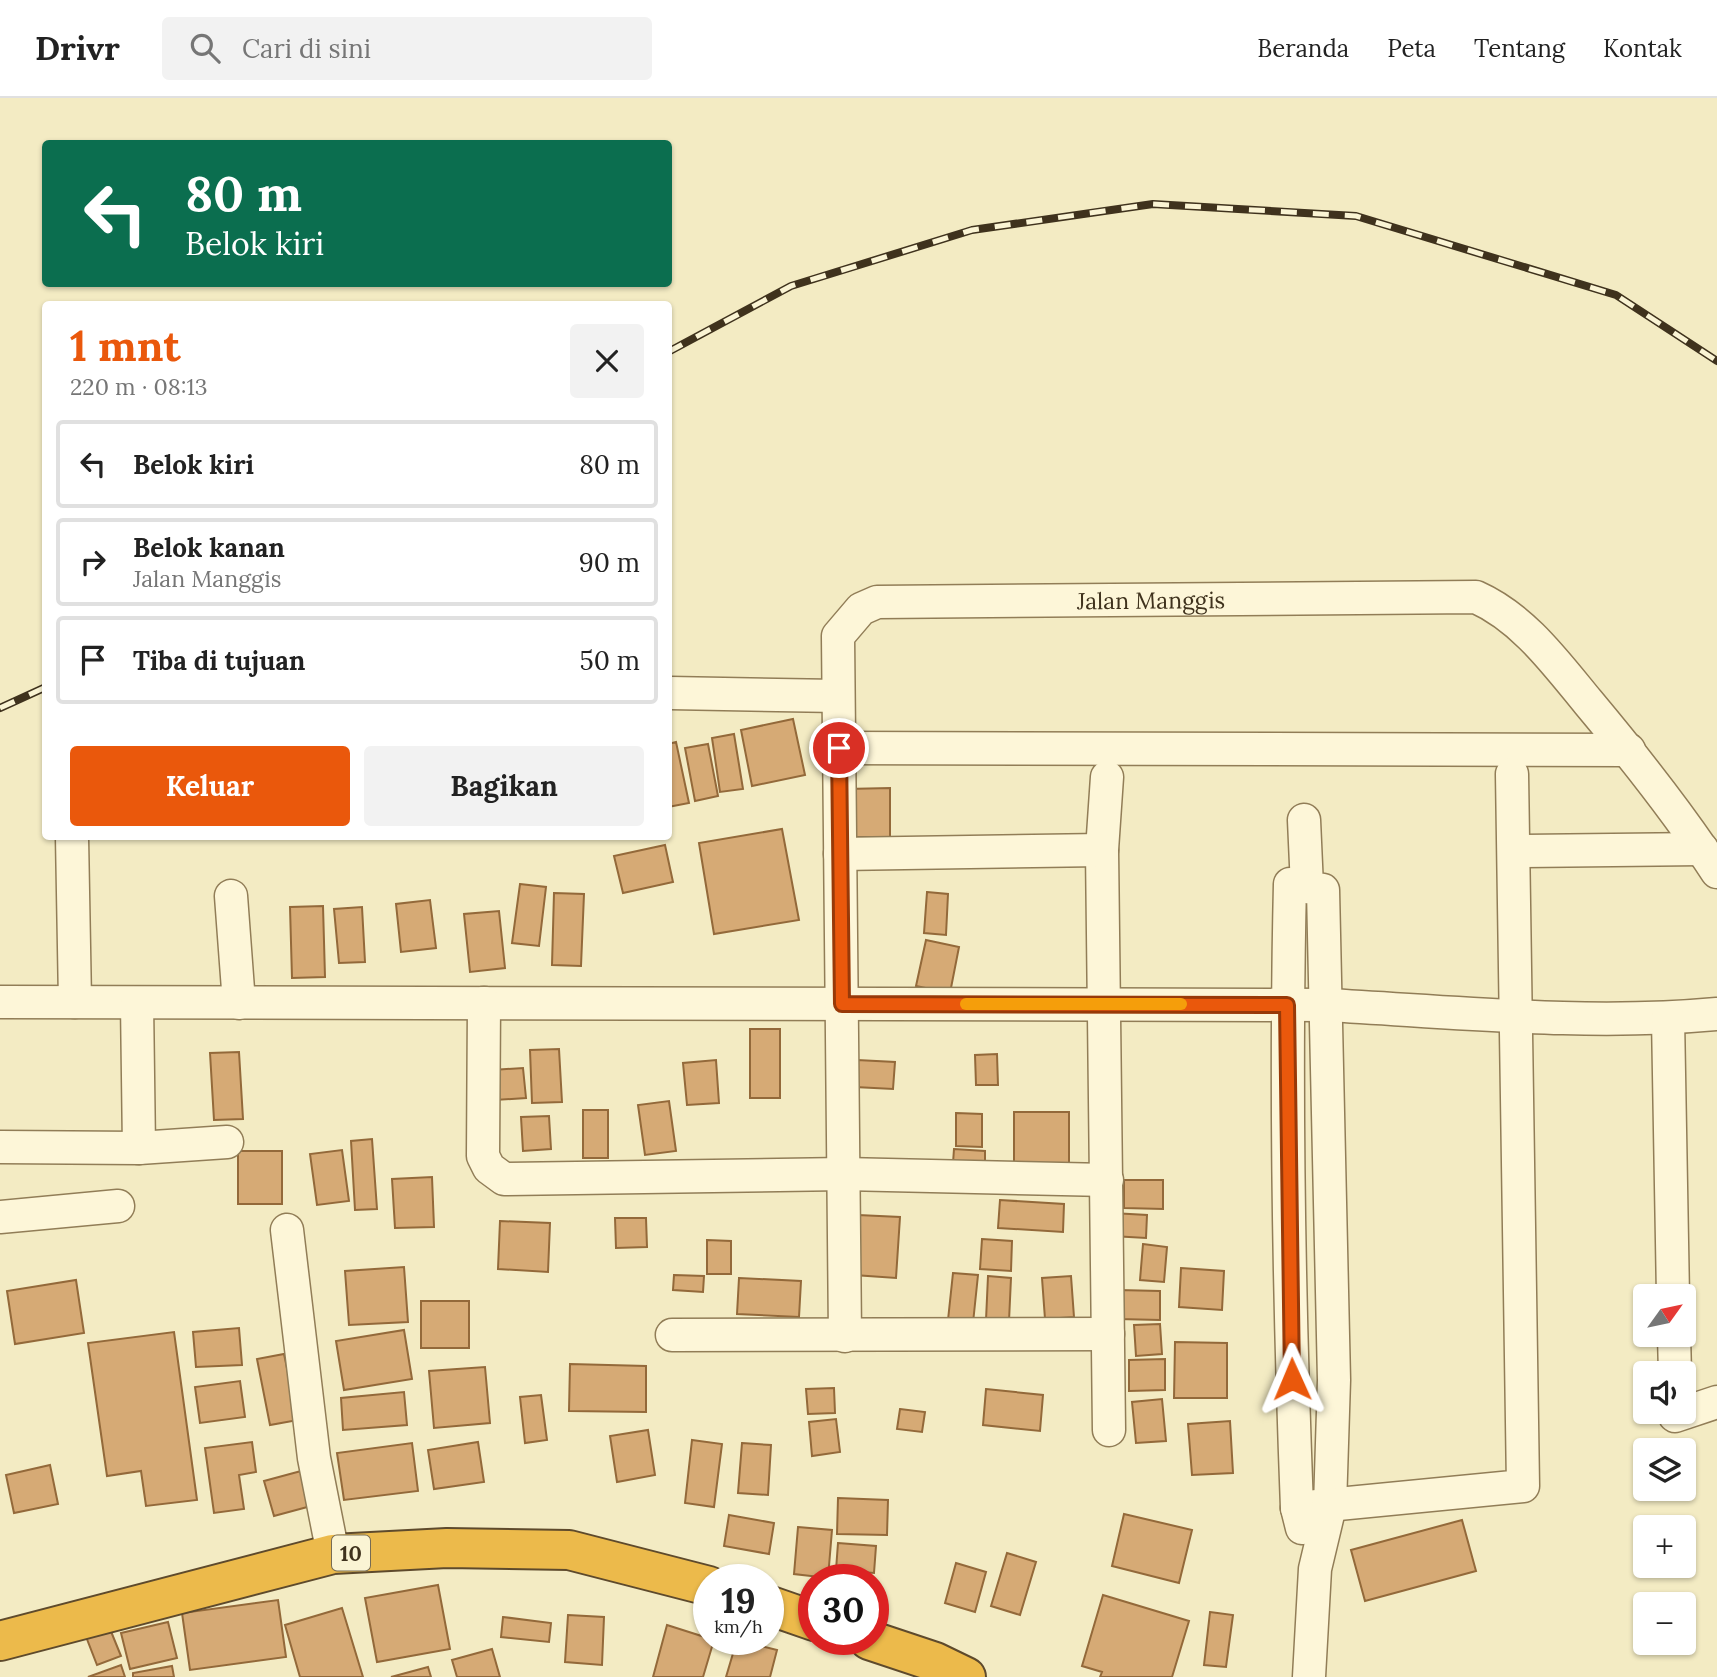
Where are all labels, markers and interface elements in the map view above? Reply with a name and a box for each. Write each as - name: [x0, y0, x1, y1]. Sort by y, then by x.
- search box: [162, 17, 652, 80]
- text: Drivr: [35, 27, 120, 69]
- icon: search: [186, 29, 224, 67]
- text: Cari di sini: [242, 32, 371, 65]
- text: Beranda: [1257, 33, 1349, 64]
- text: Peta: [1387, 33, 1436, 64]
- text: Tentang: [1474, 33, 1565, 64]
- text: Kontak: [1603, 33, 1682, 64]
- text: 80 m: [185, 162, 302, 224]
- icon: left: [70, 168, 161, 259]
- text: Belok kiri: [185, 223, 324, 264]
- text: 1 mnt: [70, 319, 181, 373]
- button: close: [570, 324, 644, 398]
- text: 220 m · 08:13: [70, 372, 208, 401]
- icon: left: [74, 445, 112, 483]
- text: Belok kiri: [133, 448, 254, 481]
- text: 80 m: [579, 448, 640, 481]
- text: Belok kanan: [133, 531, 285, 564]
- icon: right: [74, 543, 112, 581]
- text: 90 m: [579, 546, 640, 579]
- text: Jalan Manggis: [133, 564, 281, 593]
- street label: Jalan Manggis: [1076, 585, 1225, 615]
- icon: arrive: [74, 641, 112, 679]
- text: Tiba di tujuan: [133, 644, 305, 677]
- text: 50 m: [580, 644, 640, 677]
- pin: [809, 718, 869, 778]
- icon: arrive: [820, 729, 858, 767]
- button: Keluar: [70, 746, 350, 826]
- button: Bagikan: [364, 746, 644, 826]
- north arrow: [1633, 1284, 1696, 1348]
- map controls: [1633, 1284, 1696, 1655]
- position arrow: [1255, 1342, 1329, 1416]
- button: sound: [1633, 1361, 1696, 1424]
- button: layers: [1633, 1438, 1696, 1501]
- button: +: [1633, 1515, 1696, 1578]
- road number: 10: [332, 1536, 370, 1570]
- speed limit sign: 30: [798, 1564, 889, 1655]
- text: 19: [721, 1578, 756, 1623]
- button: −: [1633, 1592, 1696, 1655]
- text: km/h: [714, 1615, 763, 1638]

